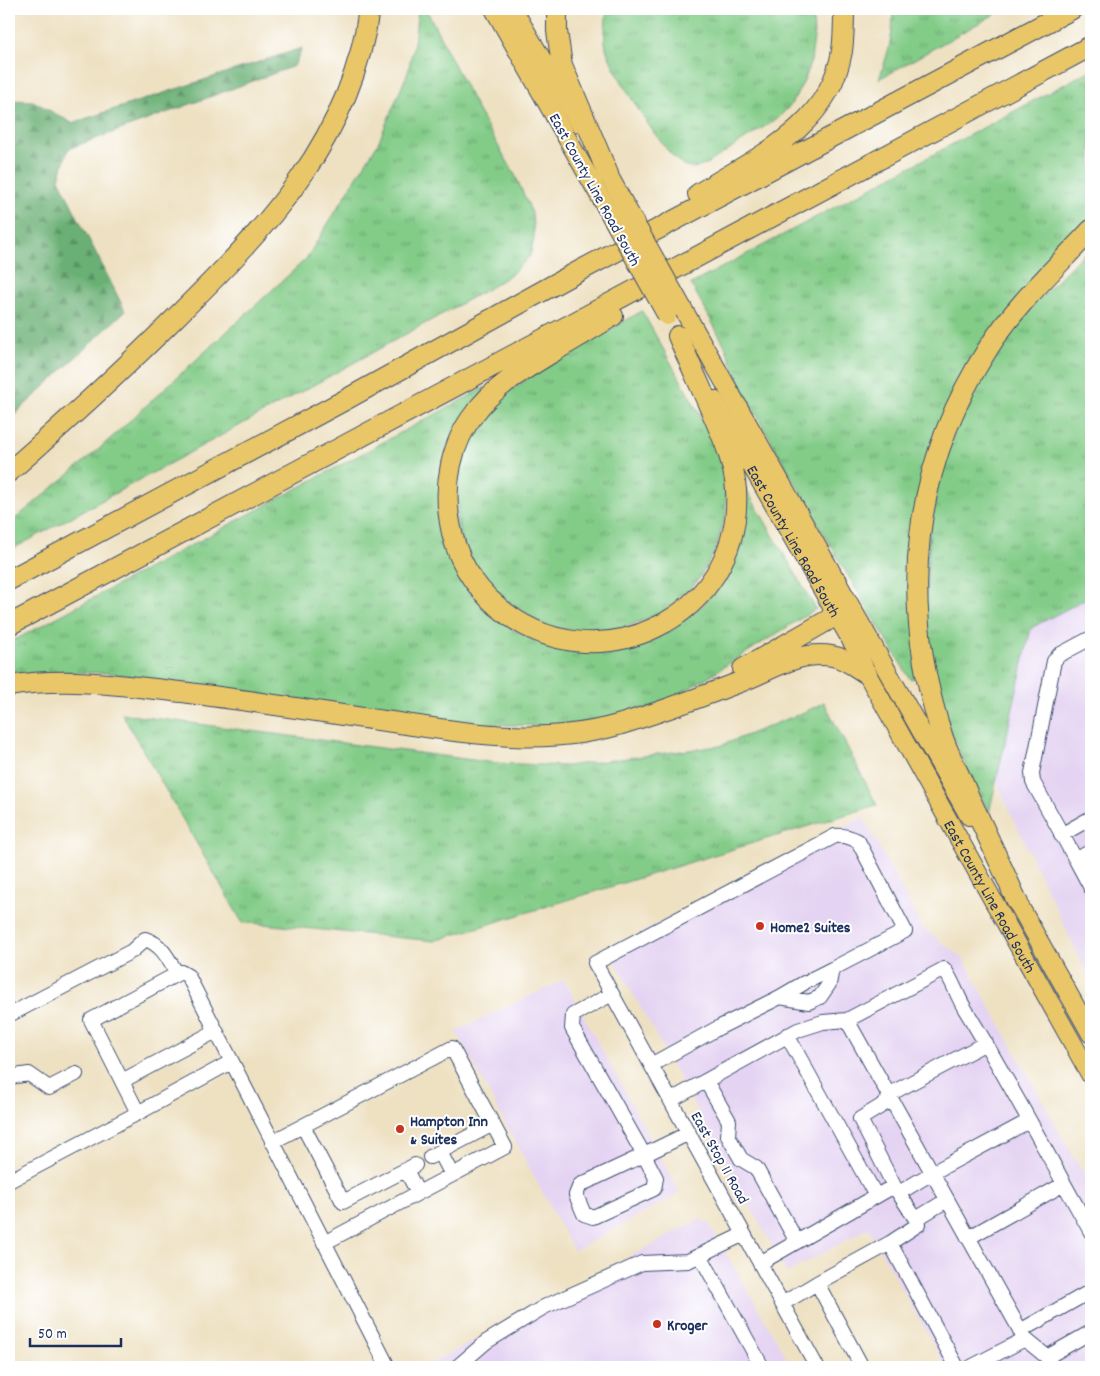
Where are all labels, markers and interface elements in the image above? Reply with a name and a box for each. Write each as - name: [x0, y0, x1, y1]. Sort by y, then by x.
- street label: East County Line Road South: [542, 109, 646, 271]
- street label: East County Line Road South: [740, 462, 845, 622]
- street label: East County Line Road South: [937, 816, 1040, 978]
- place label: Home2 Suites: [770, 917, 851, 940]
- marker: Home2 Suites: [754, 920, 766, 932]
- street label: East Stop 11 Road: [684, 1108, 754, 1209]
- place label: Hampton Inn & Suites: [410, 1111, 488, 1152]
- marker: Hampton Inn & Suites: [394, 1123, 406, 1135]
- place label: Kroger: [667, 1315, 708, 1338]
- scale bar: [30, 1316, 121, 1348]
- marker: Kroger: [651, 1318, 663, 1330]
- text: 50 m: [38, 1324, 67, 1346]

